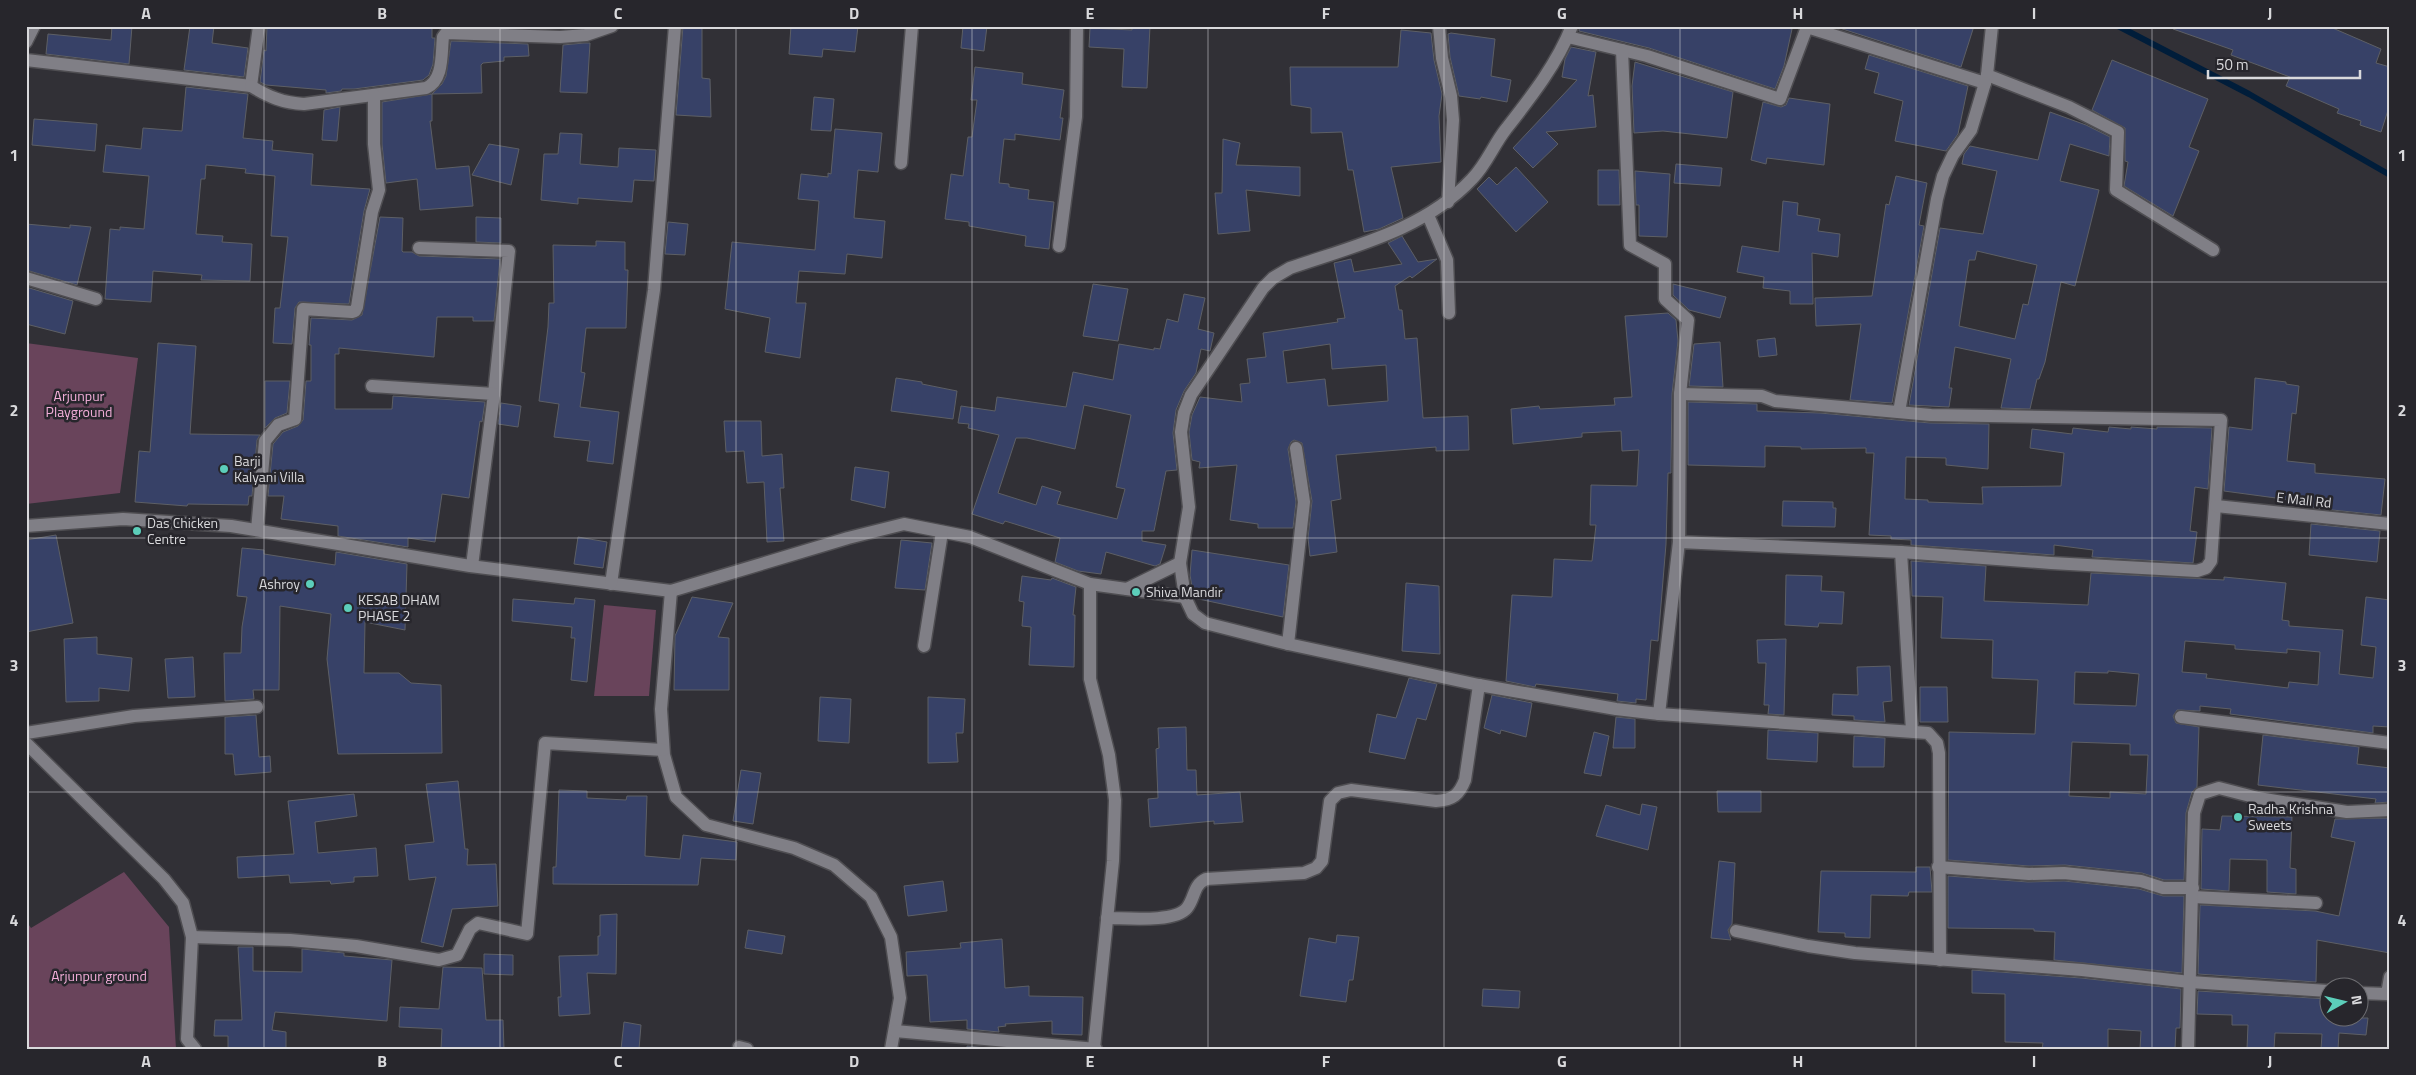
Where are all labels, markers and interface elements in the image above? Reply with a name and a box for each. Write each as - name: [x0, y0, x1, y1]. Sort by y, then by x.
- text: A: [141, 1, 151, 25]
- text: B: [377, 1, 387, 25]
- text: C: [614, 1, 623, 25]
- text: D: [849, 1, 859, 25]
- text: E: [1086, 1, 1095, 25]
- text: F: [1322, 1, 1331, 25]
- text: G: [1557, 1, 1567, 25]
- text: H: [1793, 1, 1803, 25]
- text: I: [2032, 1, 2036, 25]
- text: J: [2268, 1, 2272, 25]
- scale bar: [2208, 48, 2361, 80]
- text: 50 m: [2216, 53, 2249, 76]
- text: 1: [10, 143, 18, 167]
- text: 1: [2398, 143, 2406, 167]
- park label: Arjunpur Playground: [46, 385, 112, 422]
- text: 2: [10, 398, 18, 422]
- text: 2: [2398, 398, 2406, 422]
- place label: Barji Kalyani Villa: [234, 450, 304, 487]
- marker: Barji Kalyani Villa: [218, 463, 230, 475]
- street label: E Mall Rd: [2276, 486, 2333, 513]
- place label: Das Chicken Centre: [147, 512, 218, 549]
- marker: Das Chicken Centre: [131, 525, 143, 537]
- place label: Ashroy: [259, 573, 300, 594]
- marker: Ashroy: [304, 578, 316, 590]
- place label: Shiva Mandir: [1146, 581, 1223, 602]
- marker: Shiva Mandir: [1130, 586, 1142, 598]
- place label: KESAB DHAM PHASE 2: [358, 589, 440, 626]
- marker: KESAB DHAM PHASE 2: [342, 602, 354, 614]
- text: 3: [10, 653, 18, 677]
- text: 3: [2398, 653, 2406, 677]
- place label: Radha Krishna Sweets: [2248, 798, 2333, 835]
- marker: Radha Krishna Sweets: [2232, 811, 2244, 823]
- text: 4: [10, 908, 19, 932]
- text: 4: [2398, 908, 2407, 932]
- park label: Arjunpur ground: [51, 965, 147, 986]
- north arrow: [2318, 978, 2368, 1028]
- text: N: [2346, 994, 2368, 1006]
- text: A: [141, 1049, 151, 1073]
- text: B: [377, 1049, 387, 1073]
- text: C: [614, 1049, 623, 1073]
- text: D: [849, 1049, 859, 1073]
- text: E: [1086, 1049, 1095, 1073]
- text: F: [1322, 1049, 1331, 1073]
- text: G: [1557, 1049, 1567, 1073]
- text: H: [1793, 1049, 1803, 1073]
- text: I: [2032, 1049, 2036, 1073]
- text: J: [2268, 1049, 2272, 1073]

